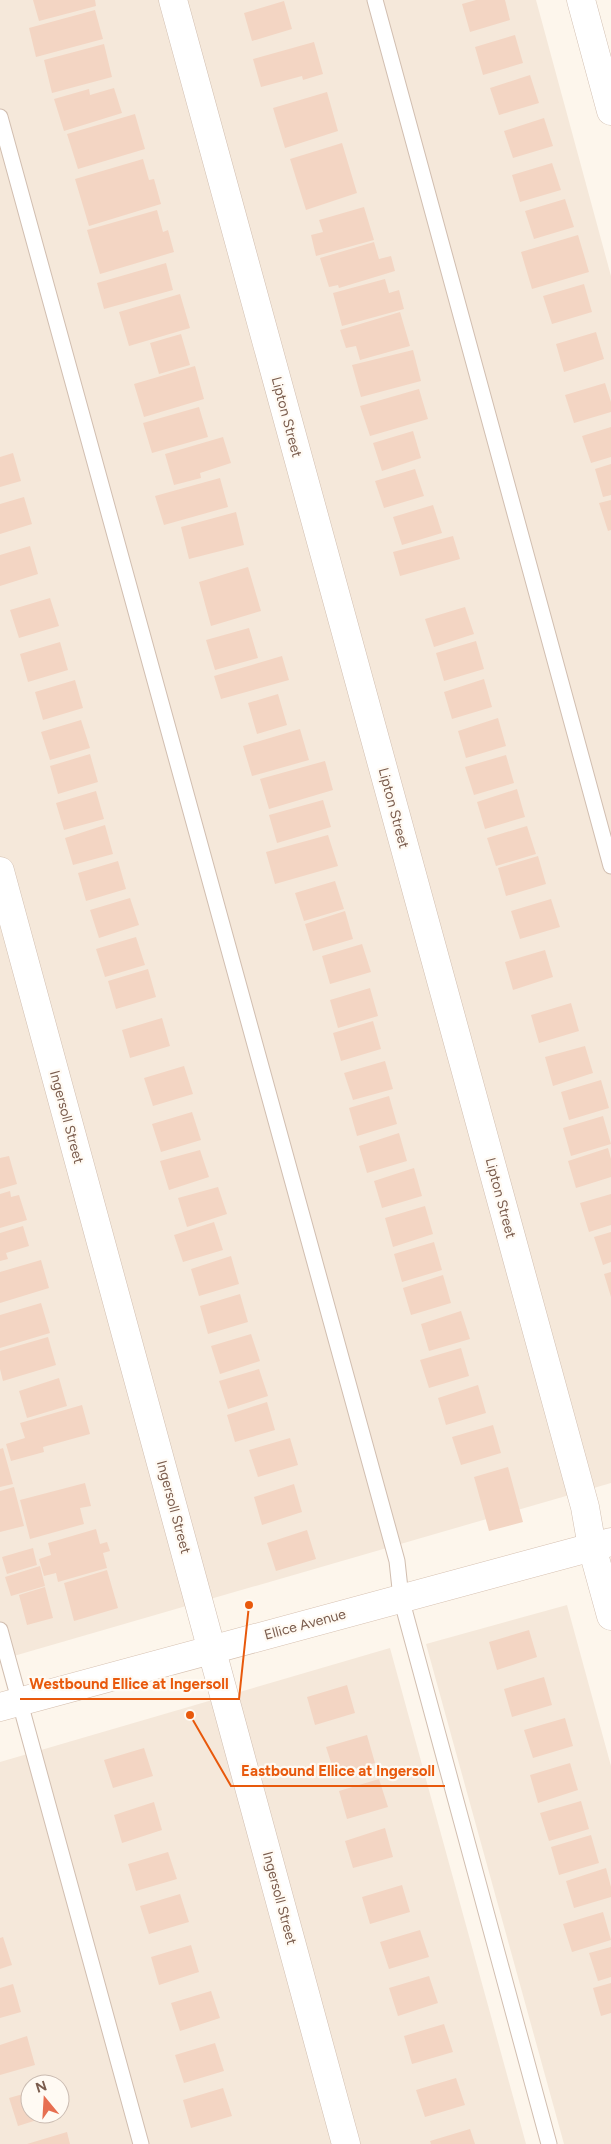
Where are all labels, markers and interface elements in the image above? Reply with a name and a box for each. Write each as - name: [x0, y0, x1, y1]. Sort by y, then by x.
- street label: Lipton Street: [268, 375, 305, 459]
- street label: Lipton Street: [375, 766, 412, 850]
- street label: Ingersoll Street: [46, 1069, 87, 1166]
- street label: Lipton Street: [482, 1156, 519, 1240]
- street label: Ingersoll Street: [153, 1459, 194, 1556]
- street label: Ellice Avenue: [262, 1605, 348, 1644]
- callout: Westbound Ellice at Ingersoll: [20, 1669, 239, 1699]
- text: Westbound Ellice at Ingersoll: [29, 1675, 229, 1693]
- callout: Eastbound Ellice at Ingersoll: [231, 1756, 445, 1786]
- text: Eastbound Ellice at Ingersoll: [241, 1762, 435, 1780]
- street label: Ingersoll Street: [259, 1850, 300, 1947]
- north arrow: [20, 2074, 70, 2124]
- text: N: [33, 2077, 49, 2097]

